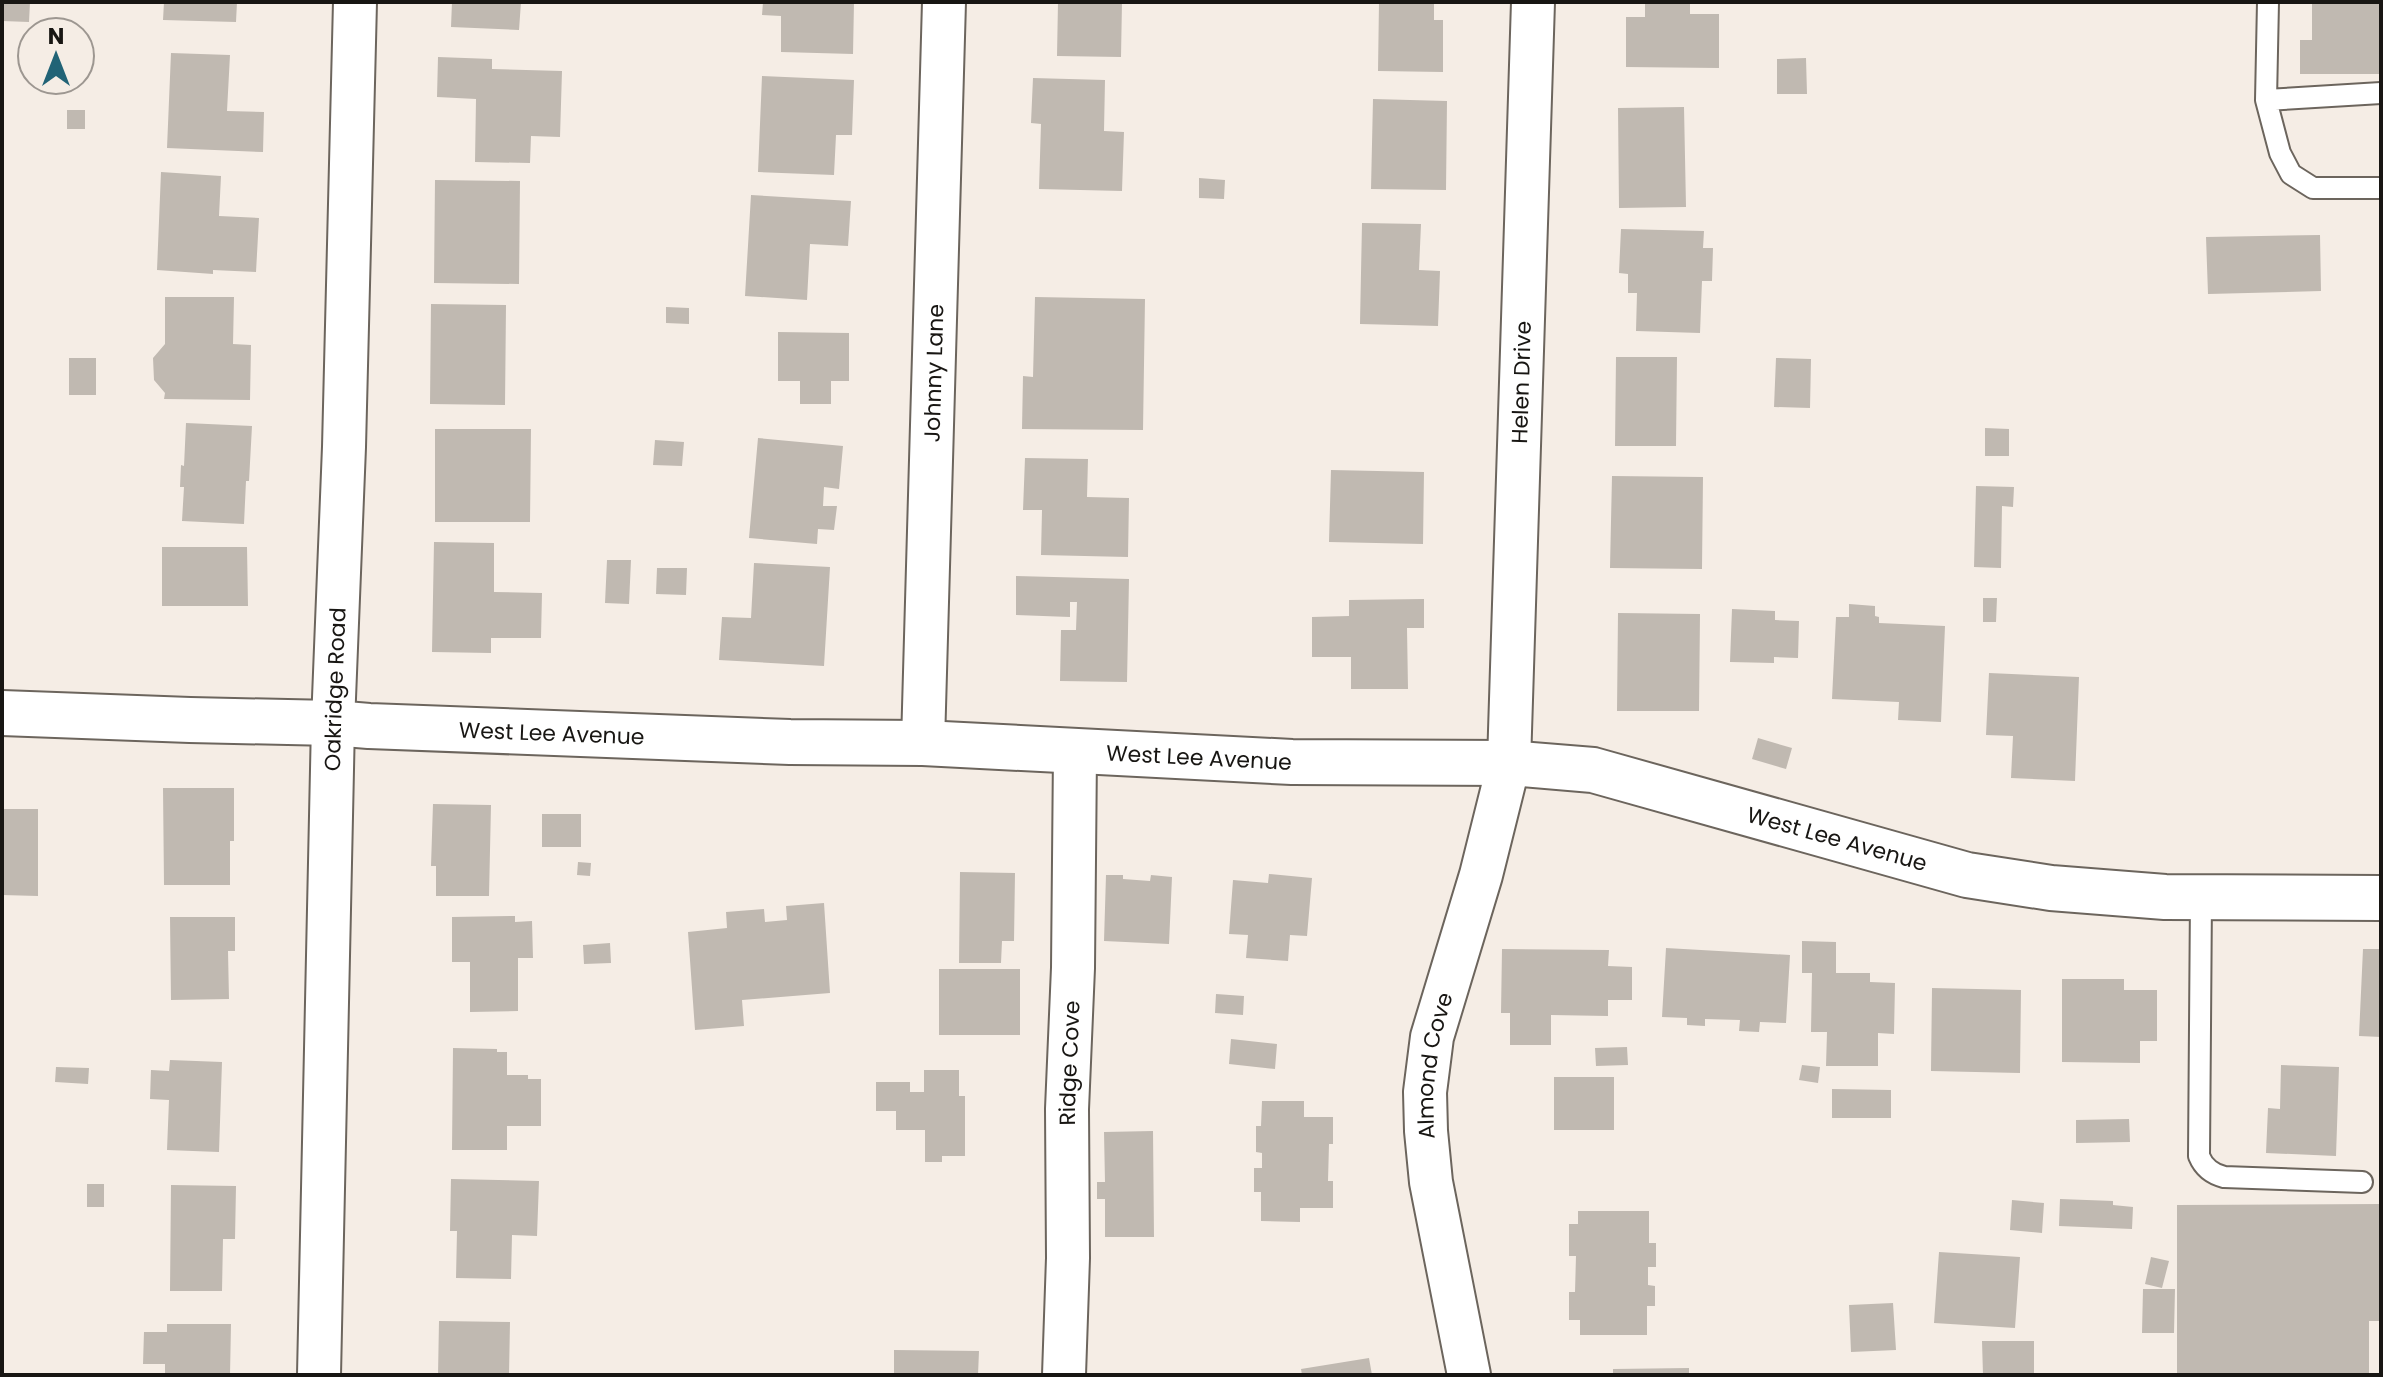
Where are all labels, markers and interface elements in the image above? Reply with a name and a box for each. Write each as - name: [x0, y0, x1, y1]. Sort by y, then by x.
- north arrow: [16, 16, 96, 96]
- text: N: [48, 21, 64, 52]
- street label: Johnny Lane: [916, 304, 951, 443]
- street label: Helen Drive: [1504, 320, 1538, 444]
- street label: Oakridge Road: [316, 607, 353, 771]
- street label: West Lee Avenue: [458, 714, 645, 752]
- street label: West Lee Avenue: [1105, 737, 1293, 777]
- street label: West Lee Avenue: [1744, 799, 1931, 879]
- street label: Almond Cove: [1409, 988, 1460, 1141]
- street label: Ridge Cove: [1051, 1000, 1087, 1126]

